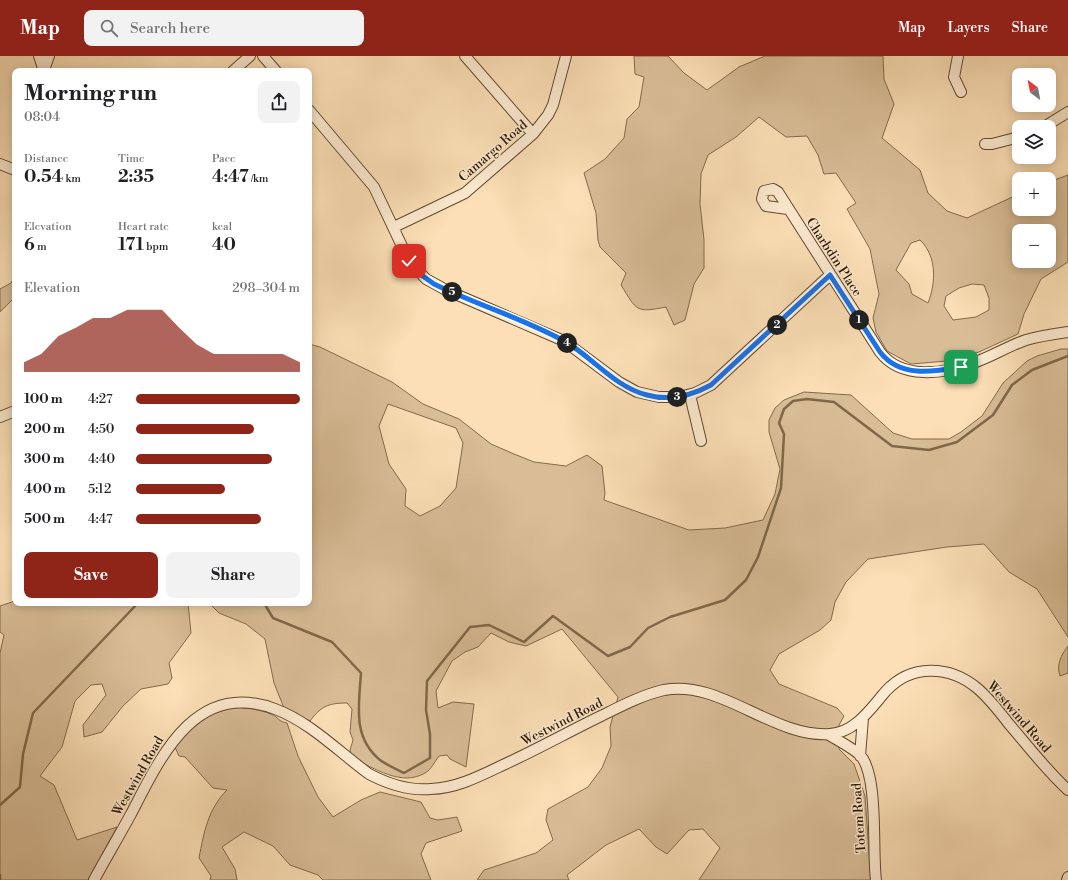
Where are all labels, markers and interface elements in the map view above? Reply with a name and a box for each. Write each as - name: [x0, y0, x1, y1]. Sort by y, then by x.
- search box: [84, 10, 364, 46]
- text: Map: [20, 16, 60, 40]
- icon: search: [98, 17, 120, 39]
- text: Search here: [130, 19, 210, 38]
- text: Map: [898, 19, 925, 37]
- text: Layers: [947, 19, 990, 37]
- text: Share: [1012, 19, 1048, 37]
- north arrow: [1012, 68, 1056, 112]
- map controls: [1012, 68, 1056, 268]
- text: Morning run: [24, 80, 157, 107]
- button: share: [258, 81, 300, 123]
- text: 08:04: [24, 109, 60, 125]
- street label: Camargo Road: [455, 116, 531, 185]
- button: layers: [1012, 120, 1056, 164]
- text: Distance: [24, 152, 68, 166]
- text: Time: [118, 152, 145, 166]
- text: Pace: [212, 152, 236, 166]
- text: 0.54: [24, 166, 63, 188]
- text: 2:35: [118, 166, 154, 188]
- text: 4:47: [212, 166, 249, 188]
- text: km: [63, 172, 81, 186]
- text: /km: [249, 172, 268, 186]
- button: +: [1012, 172, 1056, 216]
- street label: Charbdin Place: [803, 215, 866, 300]
- text: Elevation: [24, 220, 72, 234]
- text: Heart rate: [118, 220, 169, 234]
- text: kcal: [212, 220, 232, 234]
- button: −: [1012, 224, 1056, 268]
- text: 6: [24, 234, 35, 256]
- text: 171: [118, 234, 144, 256]
- text: 40: [212, 234, 236, 256]
- text: m: [35, 240, 47, 254]
- text: bpm: [144, 240, 168, 254]
- pin: [392, 244, 426, 278]
- icon: check: [398, 250, 420, 272]
- text: Elevation: [24, 280, 80, 296]
- text: 298–304 m: [232, 280, 300, 296]
- pin: 5: [442, 282, 462, 302]
- text: 5: [449, 285, 455, 299]
- pin: 1: [849, 310, 869, 330]
- text: 1: [856, 313, 862, 327]
- pin: 2: [767, 315, 787, 335]
- text: 2: [774, 318, 780, 332]
- pin: 4: [557, 333, 577, 353]
- text: 4: [563, 336, 571, 350]
- pin: [944, 350, 978, 384]
- icon: arrive: [950, 356, 972, 378]
- pin: 3: [667, 387, 687, 407]
- text: 3: [674, 390, 680, 404]
- text: 100 m: [24, 391, 63, 407]
- text: 4:27: [88, 391, 113, 407]
- text: 200 m: [24, 421, 65, 437]
- text: 4:50: [88, 421, 114, 437]
- text: 300 m: [24, 451, 65, 467]
- text: 4:40: [88, 451, 115, 467]
- text: 400 m: [24, 481, 66, 497]
- text: 5:12: [88, 481, 111, 497]
- text: 500 m: [24, 511, 65, 527]
- text: 4:47: [88, 511, 112, 527]
- button: Save: [24, 552, 158, 598]
- button: Share: [166, 552, 300, 598]
- street label: Westwind Road: [983, 677, 1055, 756]
- street label: Westwind Road: [518, 694, 606, 750]
- street label: Westwind Road: [108, 733, 168, 819]
- street label: Totem Road: [849, 782, 869, 854]

